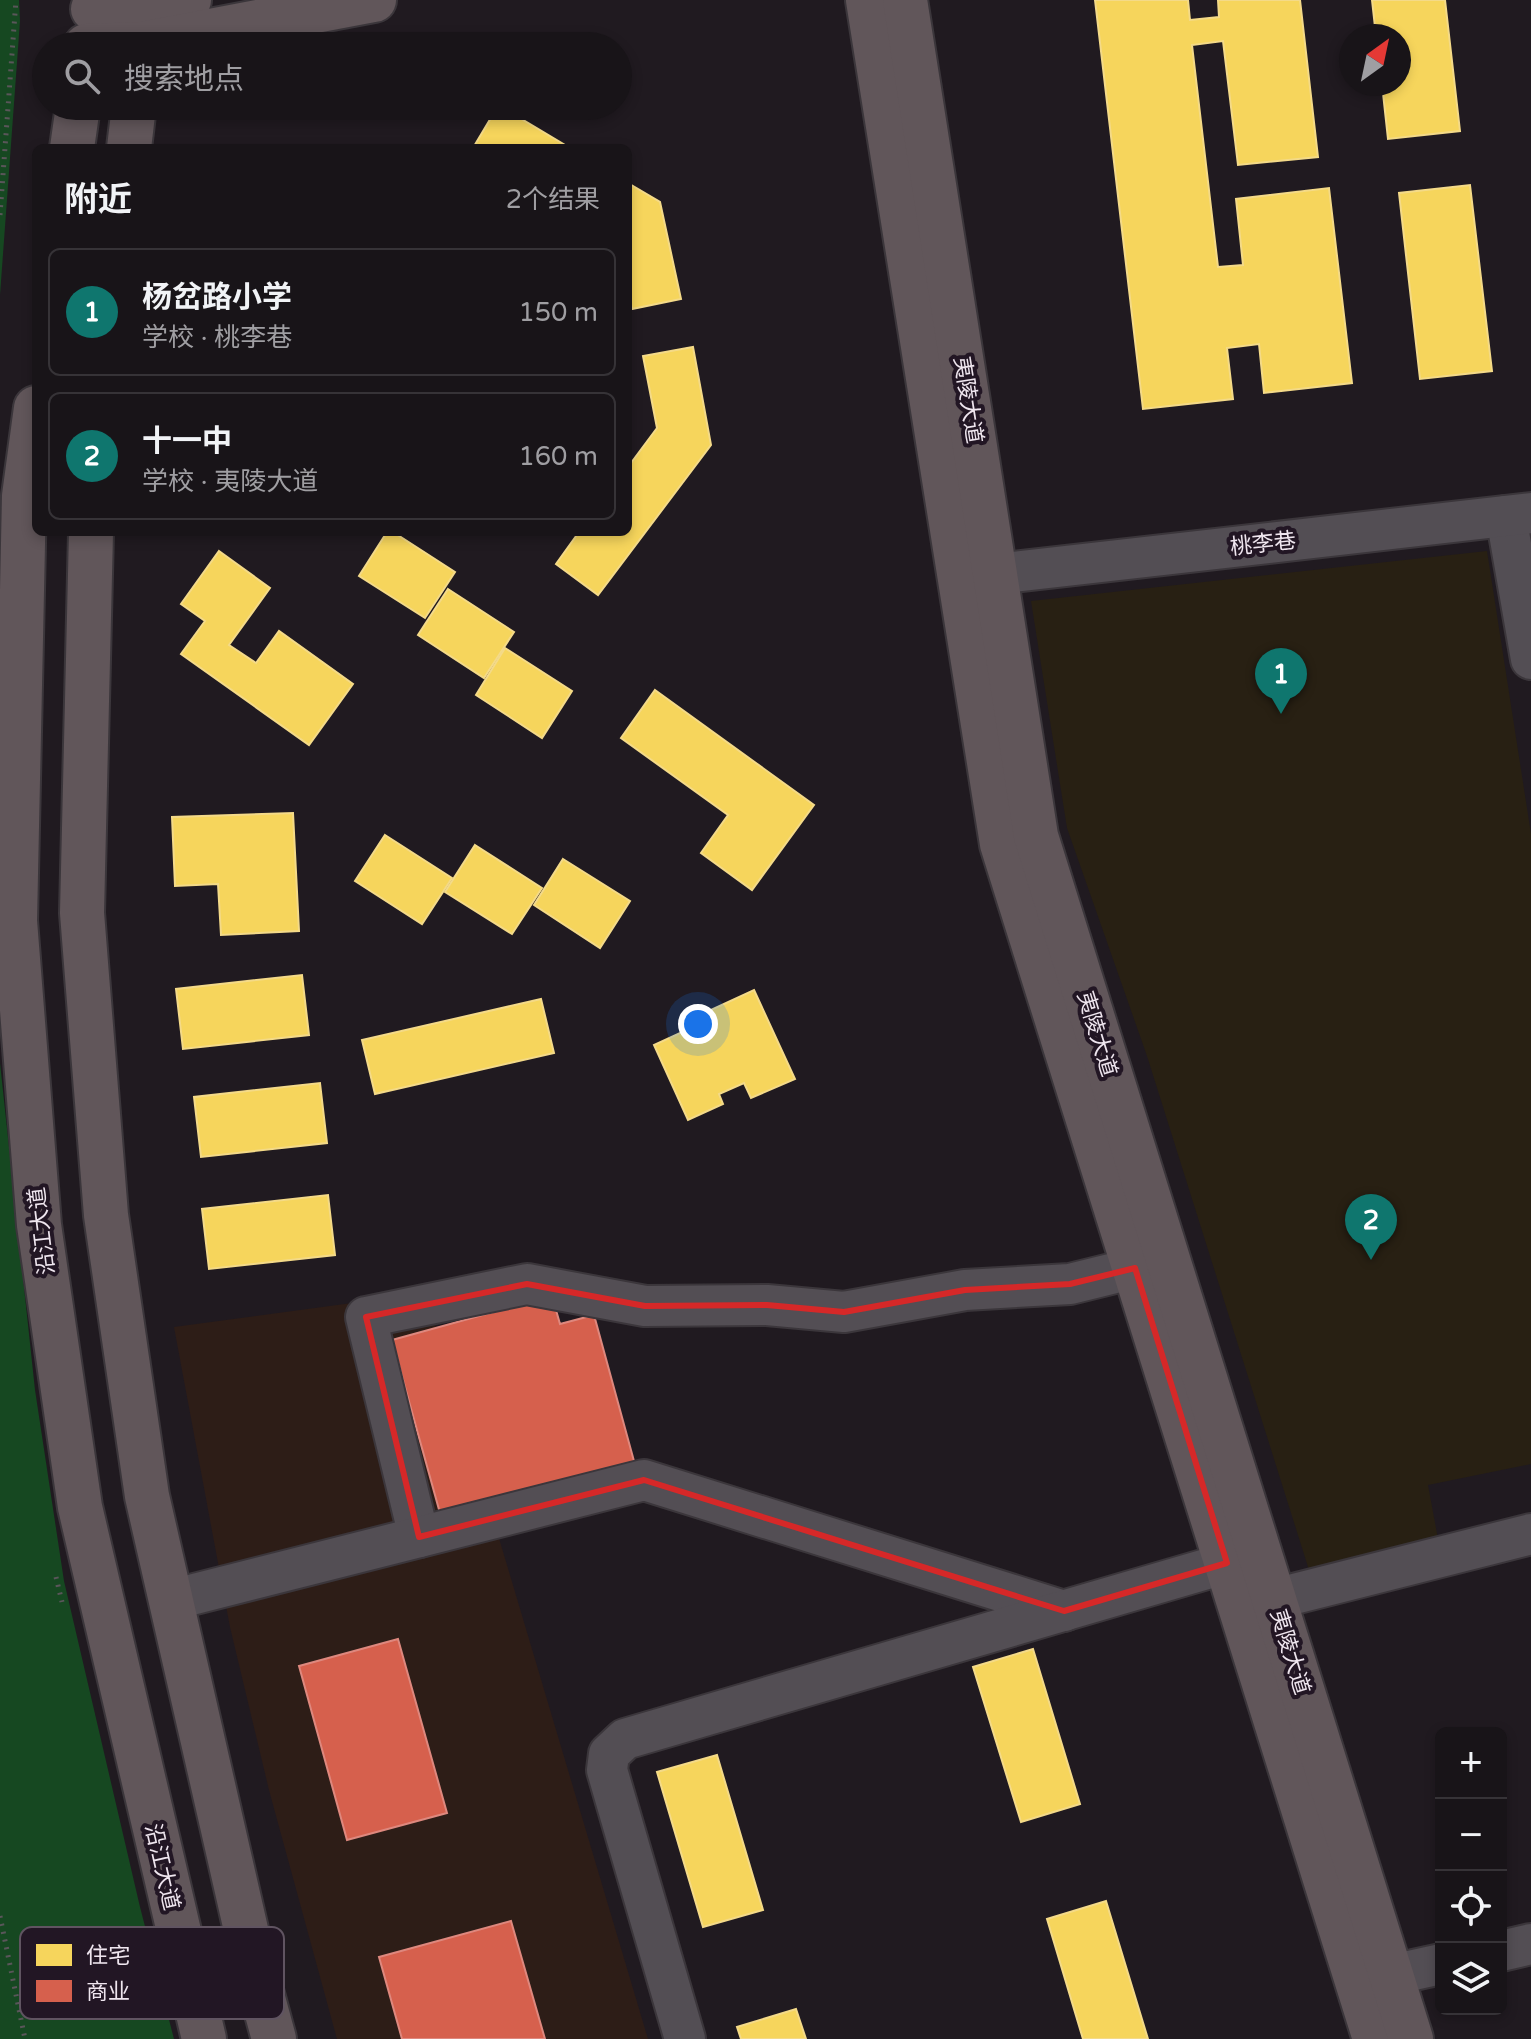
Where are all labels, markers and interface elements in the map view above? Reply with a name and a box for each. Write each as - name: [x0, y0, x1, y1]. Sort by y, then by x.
- north arrow: [1339, 24, 1411, 96]
- search box: [32, 32, 632, 120]
- icon: search: [60, 54, 104, 98]
- text: 搜索地点: [124, 61, 244, 98]
- text: 附近: [64, 180, 132, 221]
- text: 2个结果: [506, 184, 600, 215]
- text: 杨岔路小学: [142, 279, 292, 316]
- text: 1: [84, 297, 100, 328]
- text: 150 m: [518, 297, 598, 328]
- text: 学校 · 桃李巷: [142, 322, 292, 353]
- street label: 夷陵大道: [948, 355, 988, 445]
- text: 十一中: [142, 423, 232, 460]
- text: 2: [84, 441, 100, 472]
- text: 160 m: [518, 441, 598, 472]
- text: 学校 · 夷陵大道: [142, 466, 318, 497]
- street label: 桃李巷: [1229, 528, 1297, 560]
- pin: 1: [1255, 648, 1307, 714]
- street label: 夷陵大道: [1072, 988, 1122, 1080]
- your location: [678, 1004, 718, 1044]
- street label: 沿江大道: [24, 1186, 60, 1276]
- pin: 2: [1345, 1194, 1397, 1260]
- street label: 夷陵大道: [1265, 1606, 1315, 1698]
- map controls: [1435, 1727, 1507, 2015]
- button: +: [1435, 1727, 1507, 1799]
- button: −: [1435, 1799, 1507, 1871]
- street label: 沿江大道: [139, 1821, 185, 1913]
- button: locate: [1435, 1871, 1507, 1943]
- legend: [20, 1927, 284, 2019]
- text: 住宅: [86, 1943, 130, 1969]
- button: layers: [1435, 1943, 1507, 2015]
- text: 商业: [86, 1979, 130, 2005]

